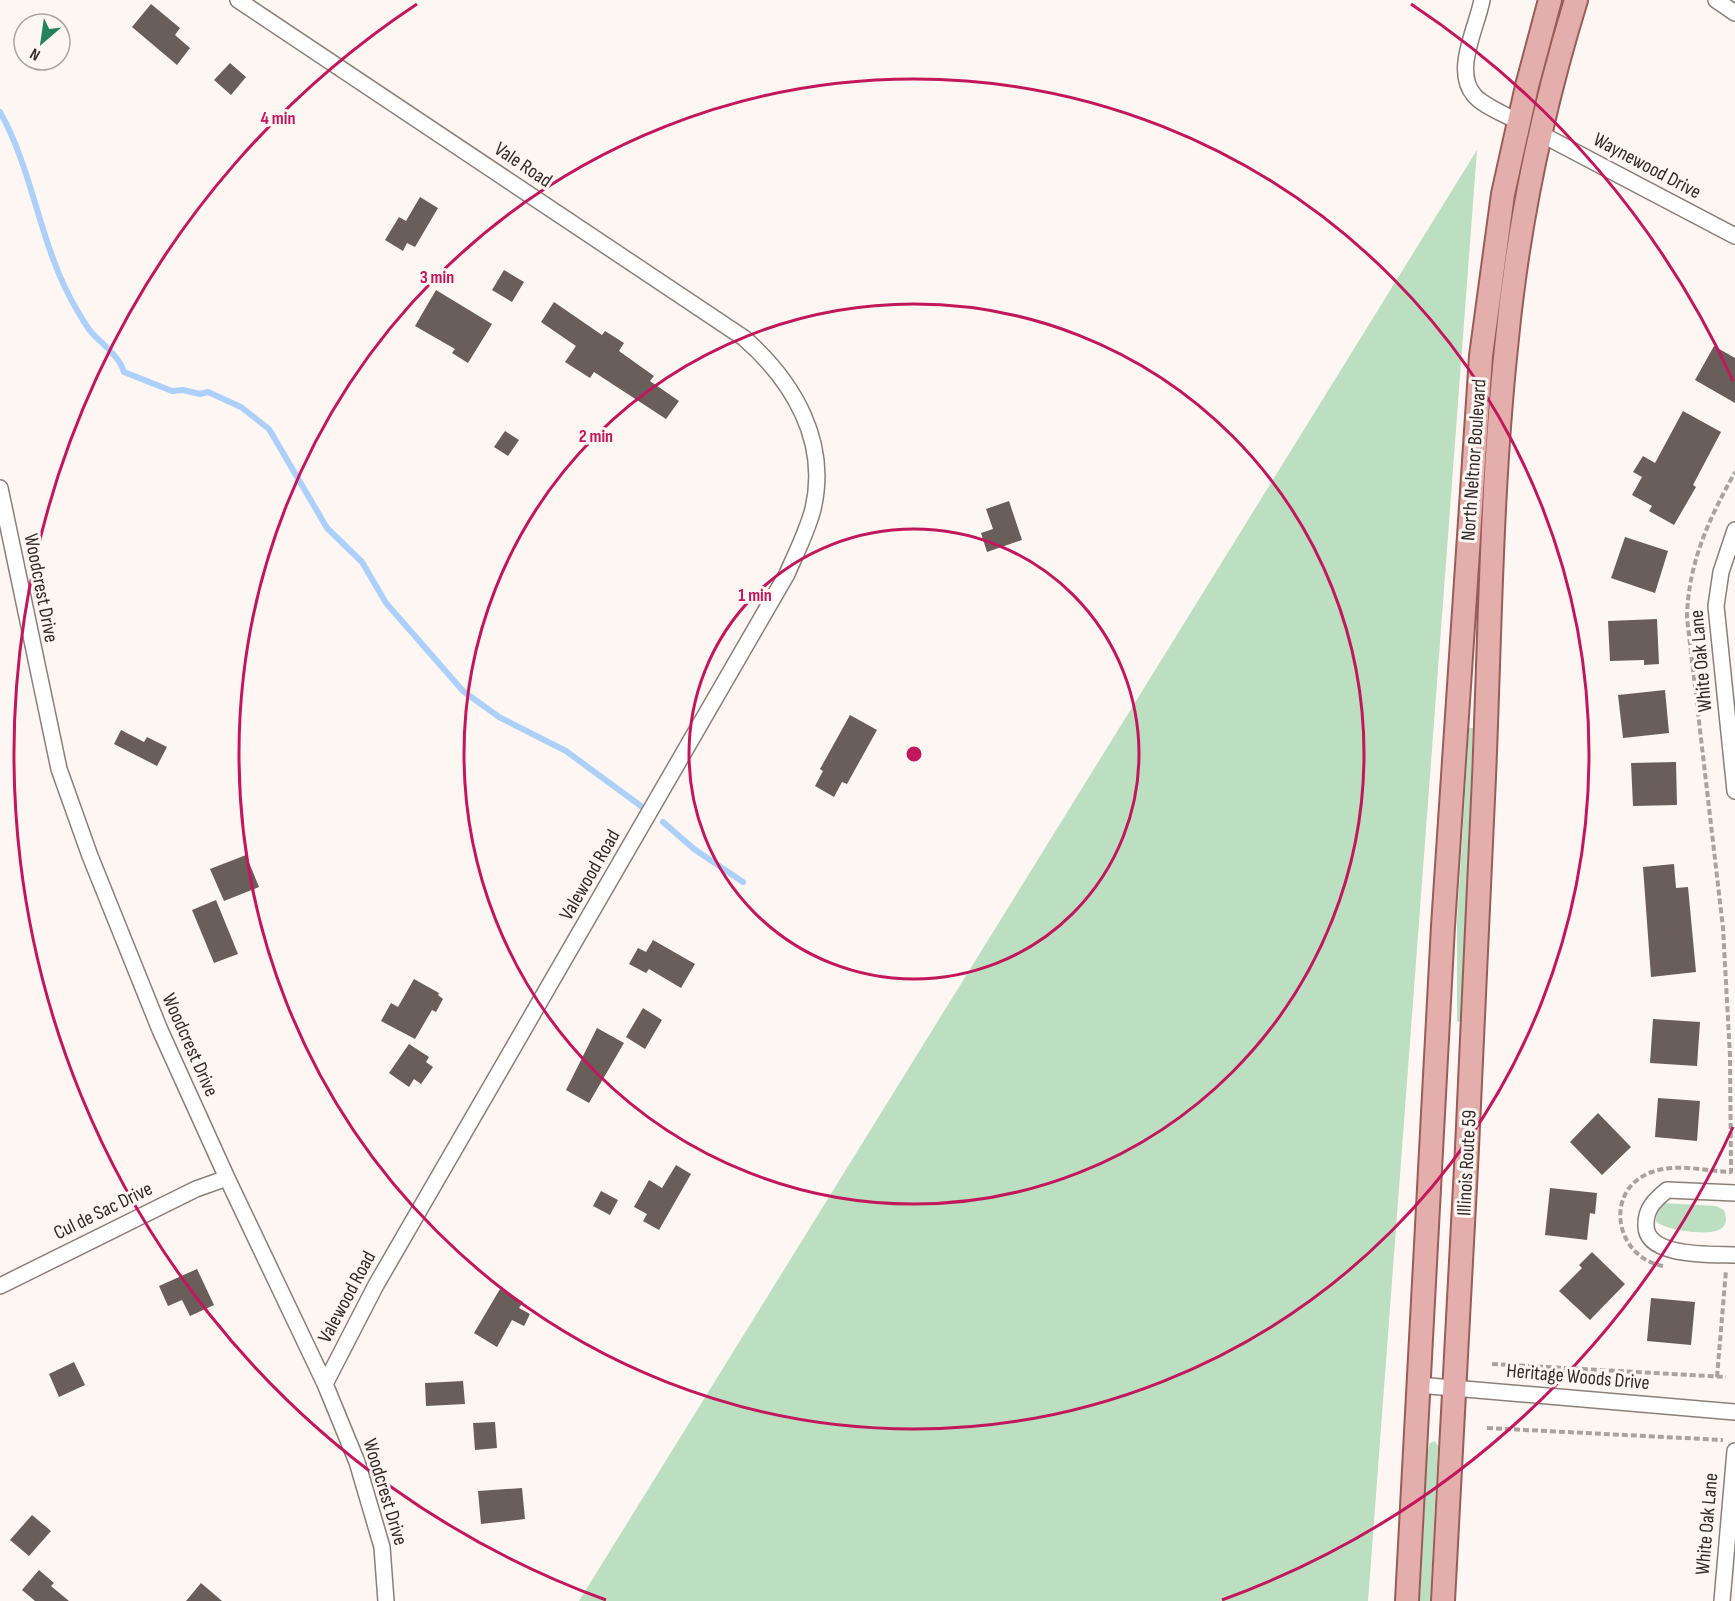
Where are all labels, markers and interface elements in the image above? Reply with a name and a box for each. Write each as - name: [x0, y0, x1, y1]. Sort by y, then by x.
- north arrow: [12, 12, 72, 72]
- text: N: [27, 43, 44, 64]
- text: 4 min: [261, 108, 295, 129]
- street label: Waynewood Drive: [1589, 128, 1705, 204]
- street label: Vale Road: [490, 137, 556, 193]
- text: 3 min: [420, 267, 454, 288]
- street label: North Neltnor Boulevard: [1456, 378, 1492, 542]
- text: 2 min: [579, 426, 613, 447]
- street label: Woodcrest Drive: [19, 532, 63, 644]
- text: 1 min: [738, 585, 772, 606]
- street label: White Oak Lane: [1685, 609, 1717, 713]
- centre of rings: [904, 744, 924, 764]
- street label: Valewood Road: [555, 826, 625, 924]
- street label: Woodcrest Drive: [157, 990, 223, 1100]
- street label: Illinois Route 59: [1452, 1109, 1482, 1217]
- street label: Cul de Sac Drive: [50, 1177, 156, 1245]
- street label: Valewood Road: [313, 1247, 381, 1347]
- street label: Heritage Woods Drive: [1506, 1359, 1650, 1395]
- street label: Woodcrest Drive: [357, 1436, 413, 1548]
- street label: White Oak Lane: [1691, 1472, 1723, 1576]

